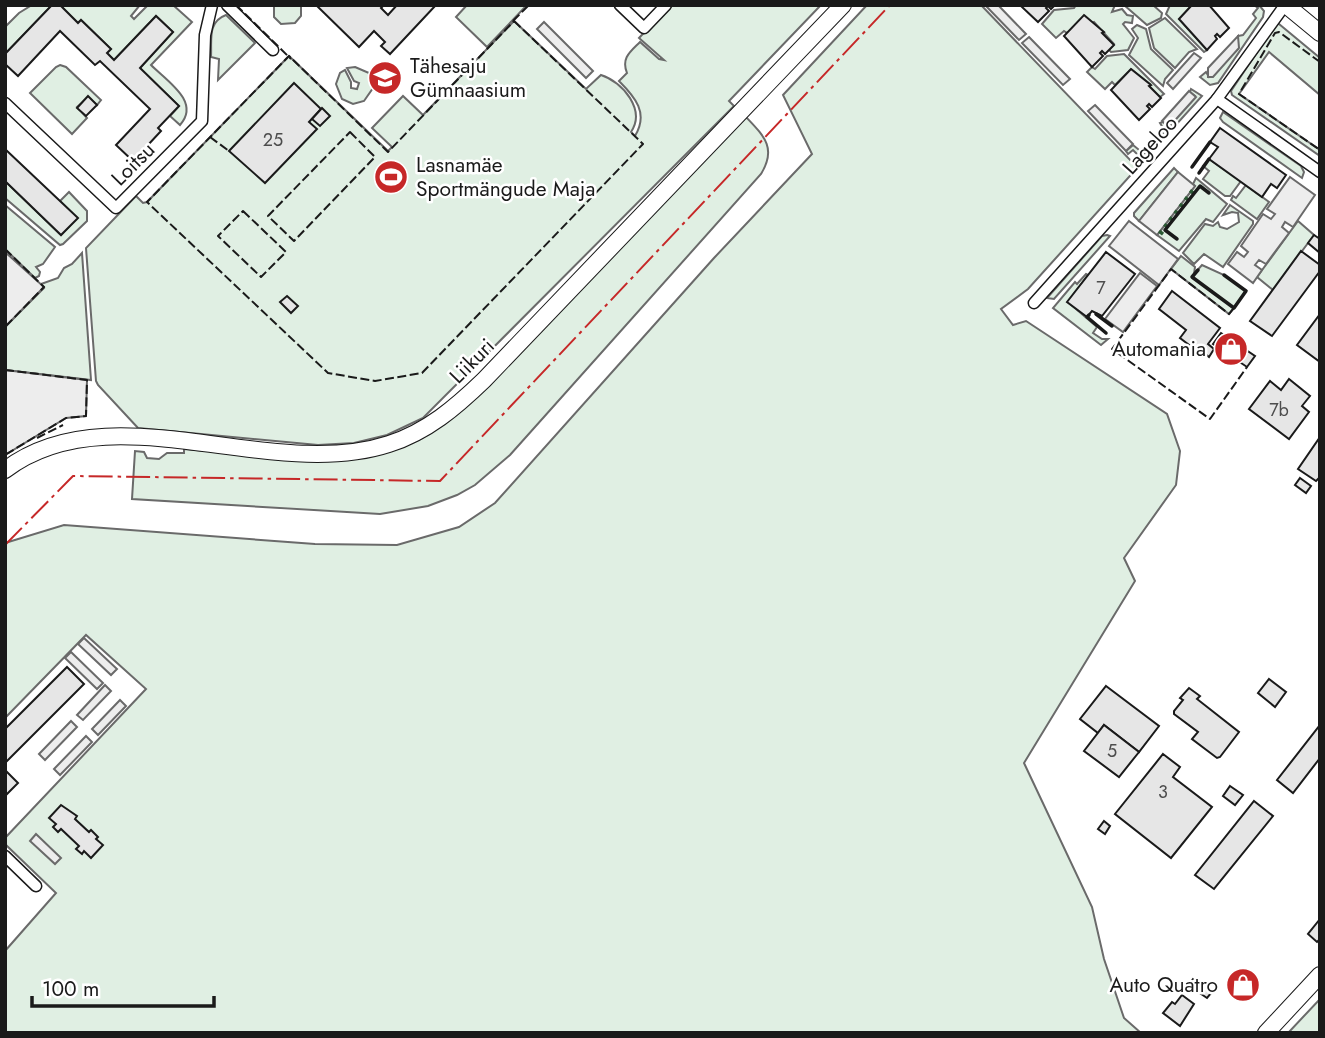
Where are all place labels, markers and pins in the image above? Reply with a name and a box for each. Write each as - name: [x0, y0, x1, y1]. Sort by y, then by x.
- place label: Tähesaju Gümnaasium: [410, 51, 526, 105]
- school or university icon: Tähesaju Gümnaasium: [366, 59, 404, 97]
- place label: Lasnamäe Sportmängude Maja: [416, 150, 595, 204]
- sports icon: Lasnamäe Sportmängude Maja: [372, 158, 410, 196]
- shop icon: Automania: [1212, 330, 1250, 368]
- place label: Automania: [1112, 334, 1206, 364]
- shop icon: Auto Quatro: [1224, 966, 1262, 1004]
- place label: Auto Quatro: [1110, 970, 1218, 1000]

